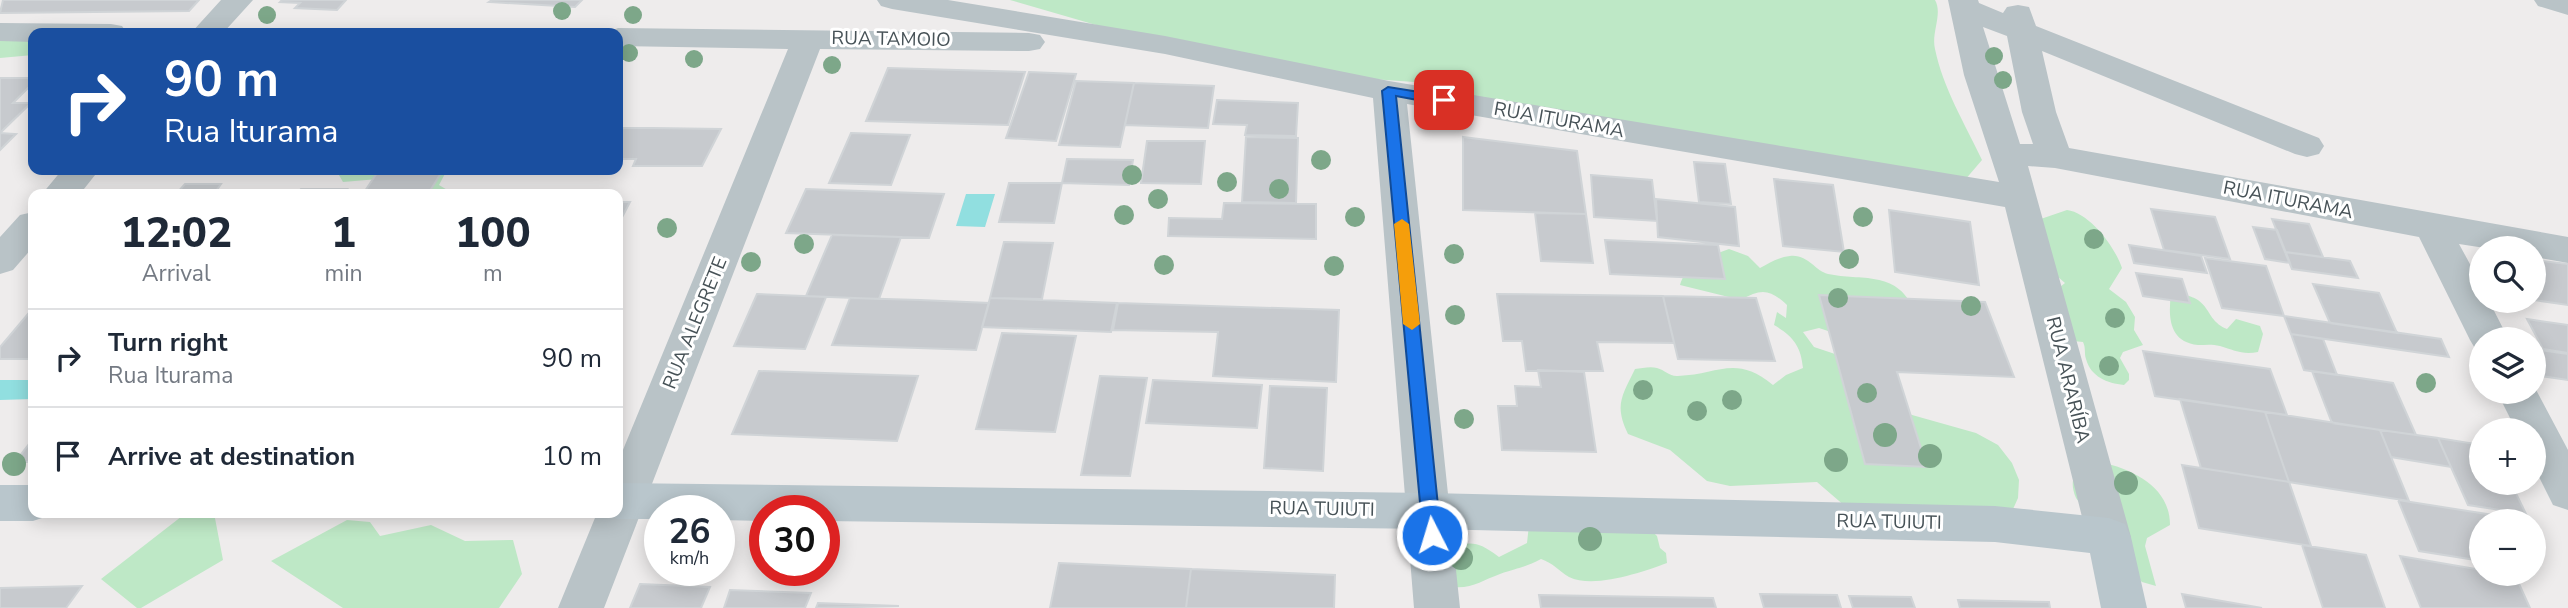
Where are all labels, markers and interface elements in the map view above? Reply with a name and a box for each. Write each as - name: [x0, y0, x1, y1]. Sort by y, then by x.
- street label: RUA TAMOIO: [831, 25, 951, 53]
- text: 90 m: [164, 46, 279, 113]
- icon: right: [49, 56, 140, 147]
- pin: [1414, 70, 1474, 130]
- icon: arrive: [1425, 81, 1463, 119]
- street label: RUA ITURAMA: [1492, 96, 1626, 144]
- text: Rua Iturama: [164, 110, 339, 153]
- street label: RUA ITURAMA: [2221, 175, 2355, 225]
- text: 12:02: [120, 205, 232, 262]
- text: 1: [331, 205, 356, 262]
- text: 100: [455, 205, 531, 262]
- map controls: [2469, 236, 2546, 586]
- button: search: [2469, 236, 2546, 313]
- street label: RUA ALEGRETE: [657, 253, 733, 393]
- text: Arrival: [142, 258, 211, 289]
- text: min: [325, 258, 363, 289]
- text: m: [483, 258, 503, 289]
- street label: RUA ARARÍBA: [2040, 314, 2096, 446]
- text: Turn right: [108, 325, 227, 360]
- button: layers: [2469, 327, 2546, 404]
- icon: right: [49, 339, 87, 377]
- text: 90 m: [542, 341, 602, 376]
- text: Rua Iturama: [108, 360, 233, 391]
- button: +: [2469, 418, 2546, 495]
- icon: arrive: [49, 437, 87, 475]
- text: Arrive at destination: [108, 439, 355, 474]
- text: 10 m: [542, 439, 602, 474]
- speed limit sign: 30: [749, 495, 840, 586]
- street label: RUA TUIUTI: [1269, 495, 1375, 523]
- position arrow: [1395, 498, 1469, 572]
- text: 26: [668, 508, 711, 555]
- street label: RUA TUIUTI: [1836, 508, 1942, 536]
- button: −: [2469, 509, 2546, 586]
- text: km/h: [670, 546, 709, 570]

